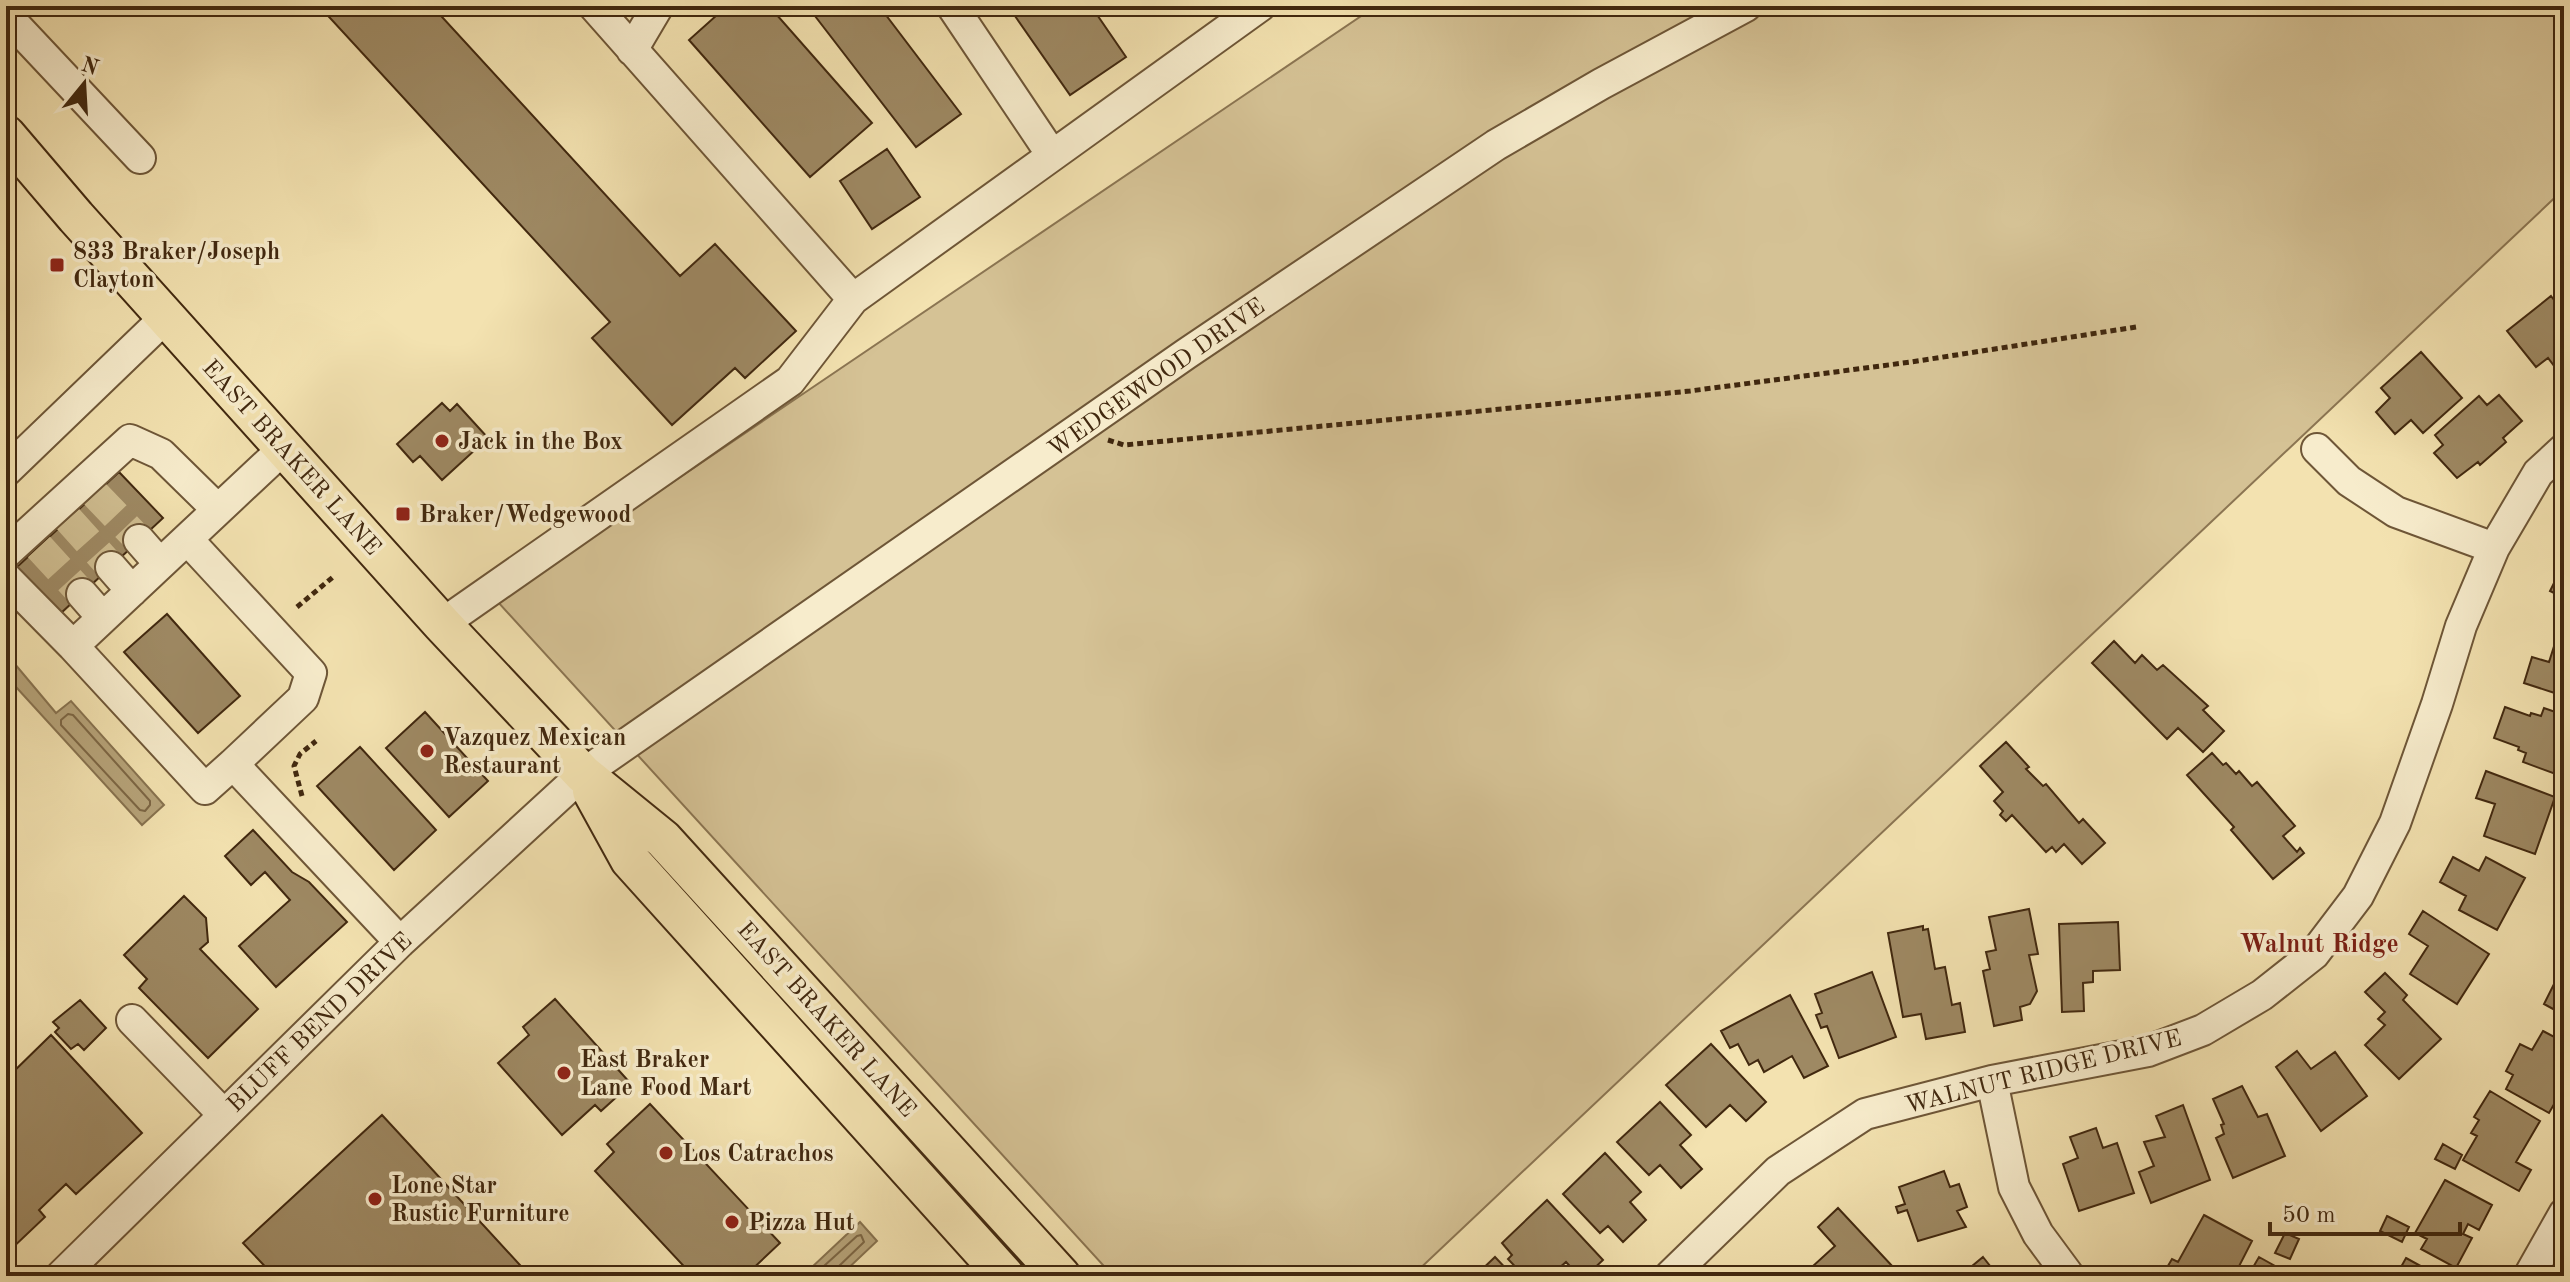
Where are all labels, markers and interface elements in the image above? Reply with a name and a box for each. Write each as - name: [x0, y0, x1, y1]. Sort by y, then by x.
- north arrow: [44, 44, 124, 124]
- text: N: [78, 54, 101, 80]
- place label: 833 Braker/Joseph Clayton: [73, 241, 280, 293]
- marker: 833 Braker/Joseph Clayton: [48, 256, 66, 274]
- street label: WEDGEWOOD DRIVE: [1044, 295, 1270, 463]
- street label: EAST BRAKER LANE: [197, 356, 384, 561]
- place label: Jack in the Box: [458, 431, 623, 455]
- marker: Jack in the Box: [433, 432, 451, 450]
- place label: Braker/Wedgewood: [419, 504, 631, 528]
- marker: Braker/Wedgewood: [394, 505, 412, 523]
- place label: Vazquez Mexican Restaurant: [443, 727, 626, 779]
- marker: Vazquez Mexican Restaurant: [418, 742, 436, 760]
- street label: EAST BRAKER LANE: [732, 918, 919, 1123]
- street label: BLUFF BEND DRIVE: [223, 929, 417, 1118]
- district label: Walnut Ridge: [2239, 932, 2399, 958]
- street label: WALNUT RIDGE DRIVE: [1903, 1027, 2184, 1119]
- place label: East Braker Lane Food Mart: [580, 1049, 751, 1101]
- marker: East Braker Lane Food Mart: [555, 1064, 573, 1082]
- place label: Los Catrachos: [682, 1143, 834, 1167]
- marker: Los Catrachos: [657, 1144, 675, 1162]
- place label: Lone Star Rustic Furniture: [391, 1175, 570, 1227]
- scale bar: [2270, 1186, 2460, 1236]
- marker: Lone Star Rustic Furniture: [366, 1190, 384, 1208]
- text: 50 m: [2282, 1204, 2336, 1228]
- place label: Pizza Hut: [748, 1212, 855, 1236]
- marker: Pizza Hut: [723, 1213, 741, 1231]

